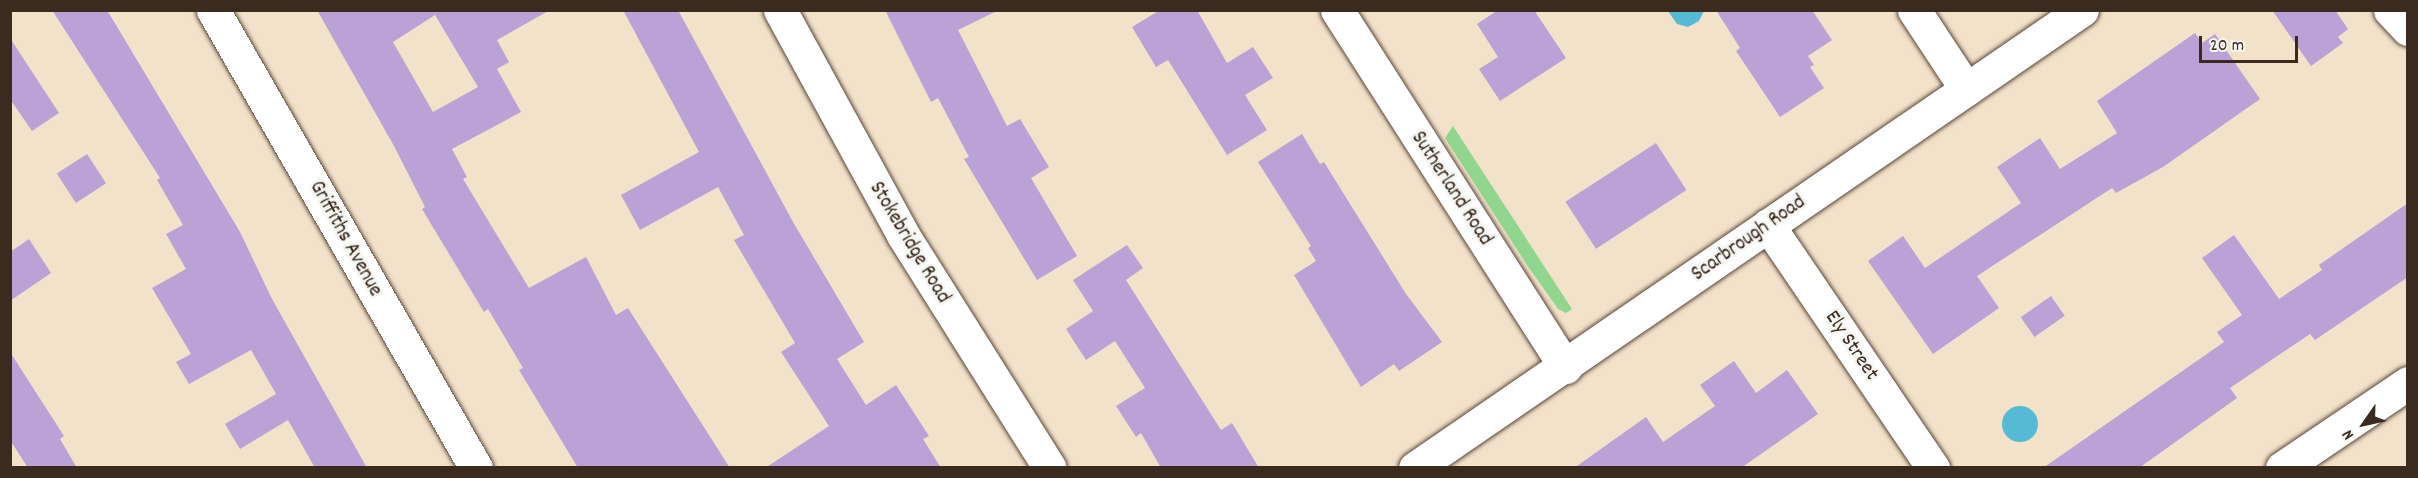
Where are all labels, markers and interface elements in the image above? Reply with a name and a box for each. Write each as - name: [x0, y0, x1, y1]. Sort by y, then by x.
- scale bar: [2202, 24, 2301, 62]
- text: 20 m: [2210, 34, 2244, 59]
- street label: Sutherland Road: [1405, 127, 1497, 251]
- street label: Griffiths Avenue: [303, 177, 387, 301]
- street label: Stokebridge Road: [863, 178, 955, 308]
- street label: Scarbrough Road: [1687, 190, 1811, 288]
- street label: Ely Street: [1819, 306, 1883, 386]
- north arrow: [2334, 394, 2394, 454]
- text: N: [2337, 425, 2360, 444]

